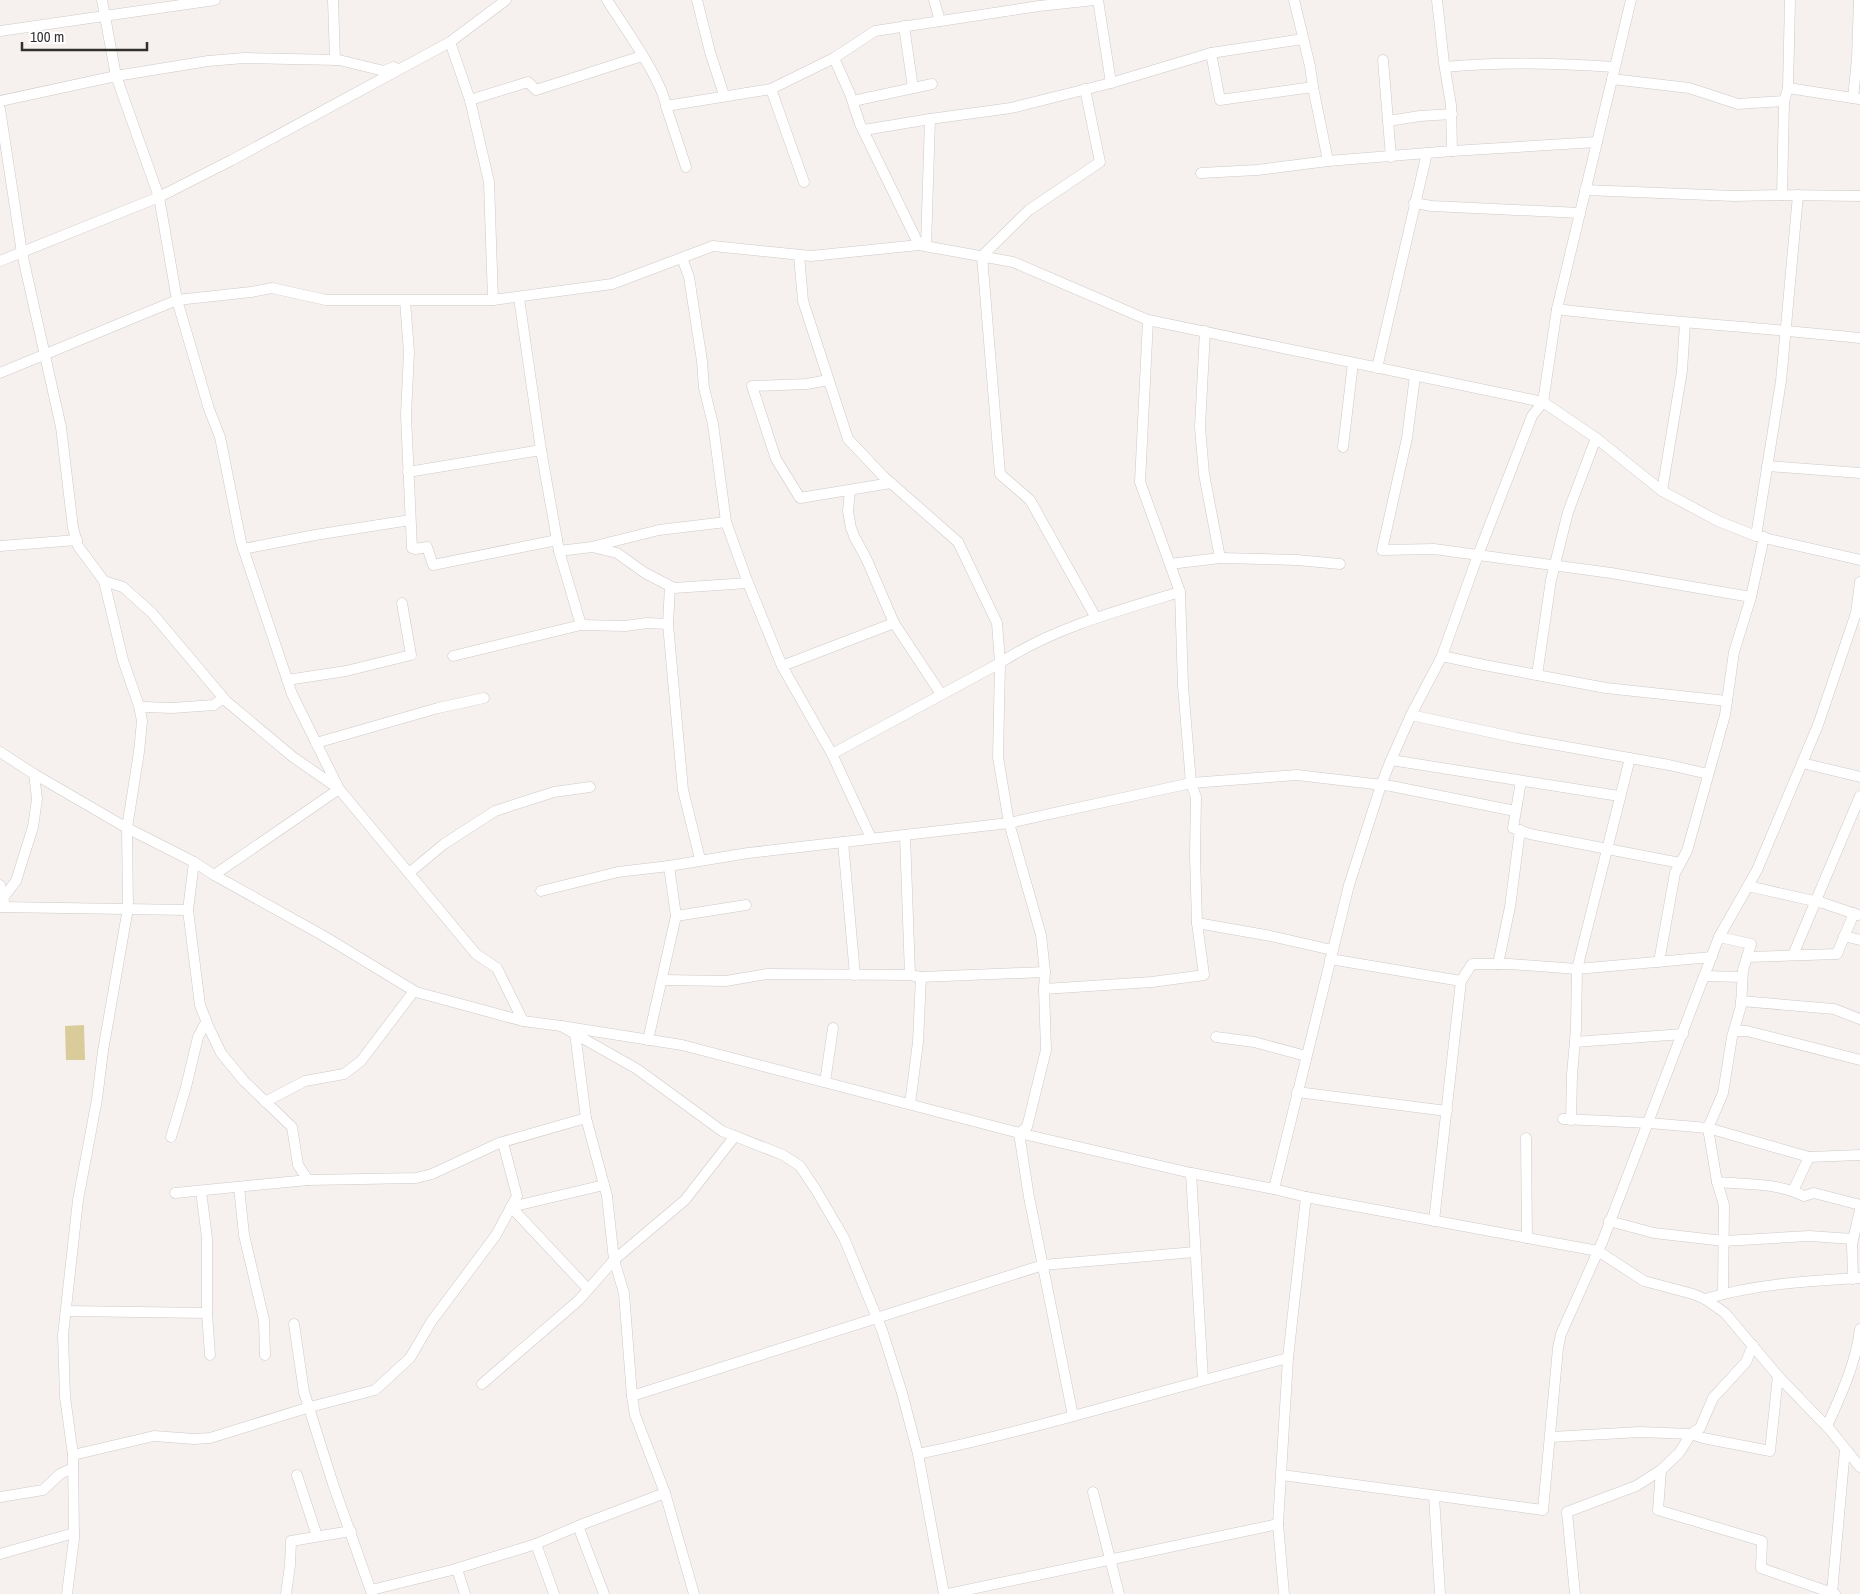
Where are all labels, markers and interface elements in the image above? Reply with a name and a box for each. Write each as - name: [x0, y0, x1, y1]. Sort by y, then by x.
- scale bar: [22, 20, 148, 52]
- text: 100 m: [30, 26, 64, 47]

